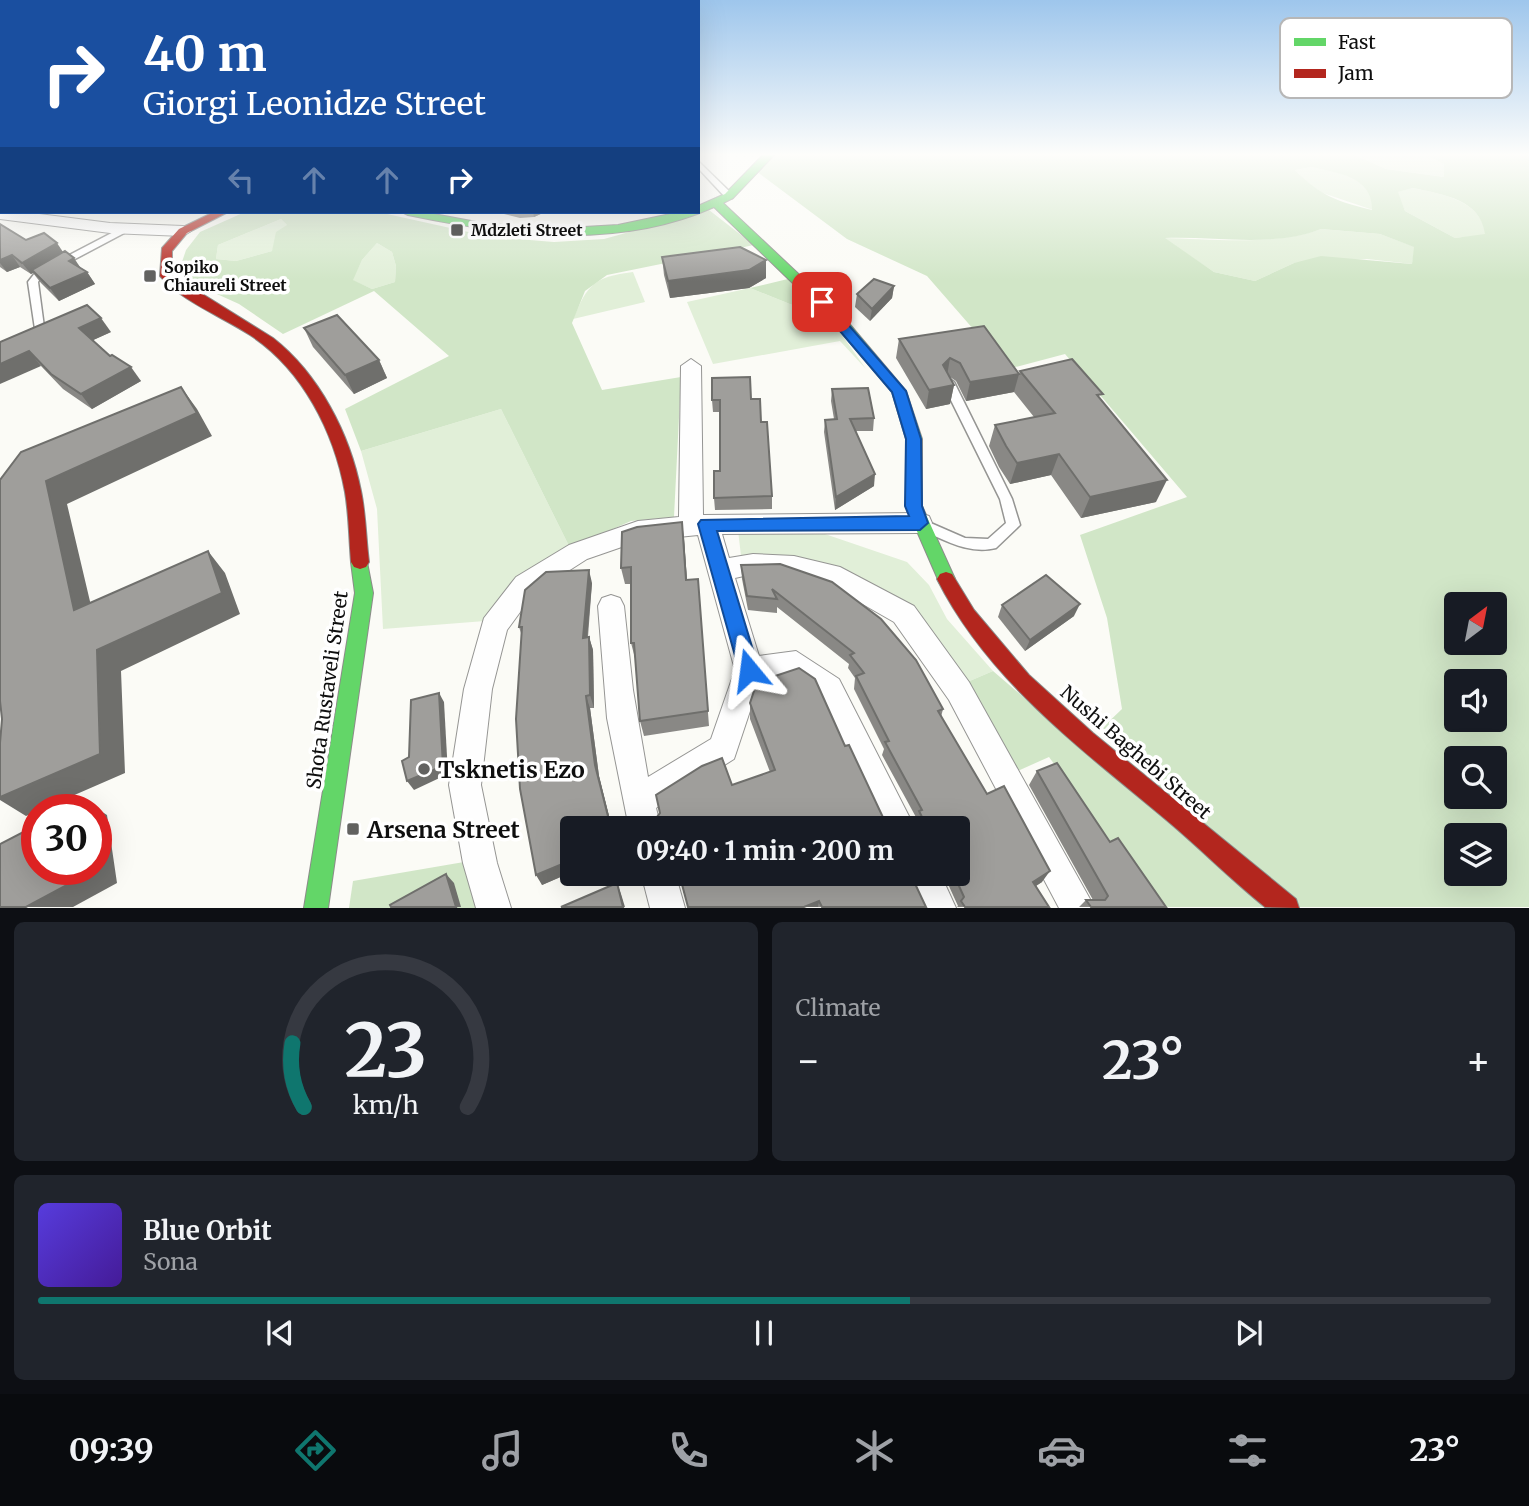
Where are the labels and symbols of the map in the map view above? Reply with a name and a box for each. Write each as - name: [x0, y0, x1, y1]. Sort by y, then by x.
- legend: [1280, 18, 1512, 98]
- text: Fast: [1338, 30, 1376, 54]
- text: Jam: [1337, 61, 1374, 85]
- place label: Mdzleti Street: [471, 220, 583, 240]
- marker: Mdzleti Street: [449, 222, 465, 238]
- place label: Sopiko Chiaureli Street: [164, 257, 287, 295]
- marker: Sopiko Chiaureli Street: [142, 268, 158, 284]
- pin: [792, 272, 852, 332]
- street label: Shota Rustaveli Street: [301, 589, 353, 791]
- north arrow: [1444, 592, 1507, 654]
- position arrow: [712, 633, 786, 707]
- street label: Nushi Baghebi Street: [1056, 680, 1217, 824]
- place label: Tsknetis Ezo: [438, 755, 585, 784]
- marker: Tsknetis Ezo: [416, 761, 432, 777]
- speed limit sign: 30: [21, 794, 112, 885]
- place label: Arsena Street: [366, 815, 520, 844]
- marker: Arsena Street: [345, 821, 361, 837]

